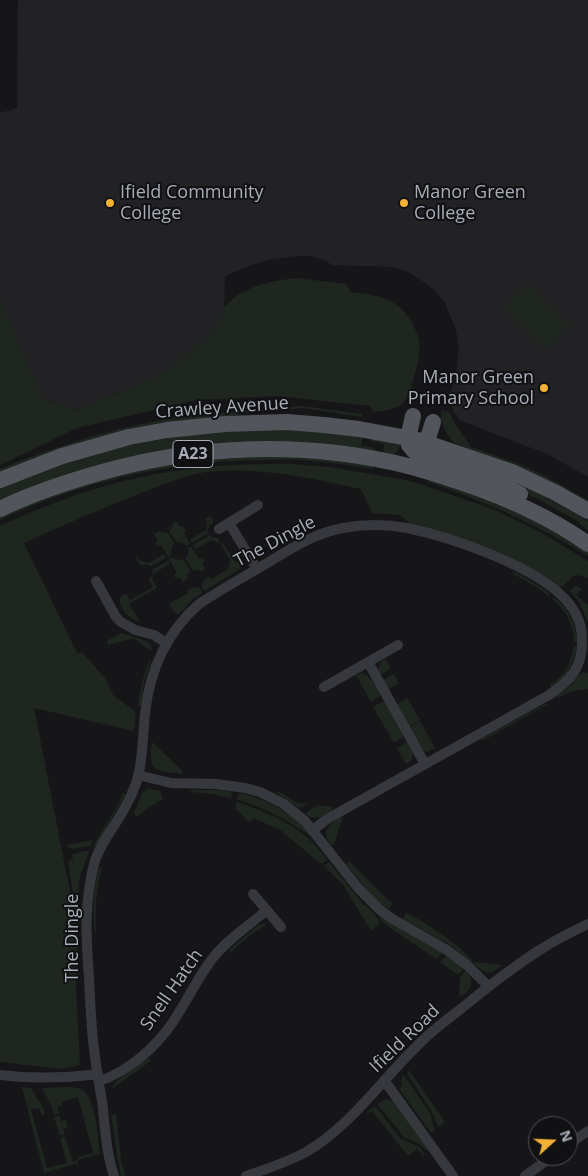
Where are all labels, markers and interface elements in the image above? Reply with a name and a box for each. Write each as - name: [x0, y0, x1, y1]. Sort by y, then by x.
- place label: Ifield Community College: [120, 182, 264, 224]
- place label: Manor Green College: [414, 182, 526, 224]
- marker: Ifield Community College: [104, 197, 116, 209]
- marker: Manor Green College: [398, 197, 410, 209]
- place label: Manor Green Primary School: [408, 367, 534, 409]
- marker: Manor Green Primary School: [538, 382, 550, 394]
- street label: Crawley Avenue: [155, 393, 289, 423]
- road number: A23: [173, 440, 213, 468]
- street label: The Dingle: [231, 512, 319, 572]
- street label: The Dingle: [62, 894, 84, 982]
- street label: Snell Hatch: [136, 945, 208, 1035]
- street label: Ifield Road: [366, 1000, 444, 1078]
- north arrow: [528, 1116, 578, 1166]
- text: N: [556, 1127, 577, 1145]

